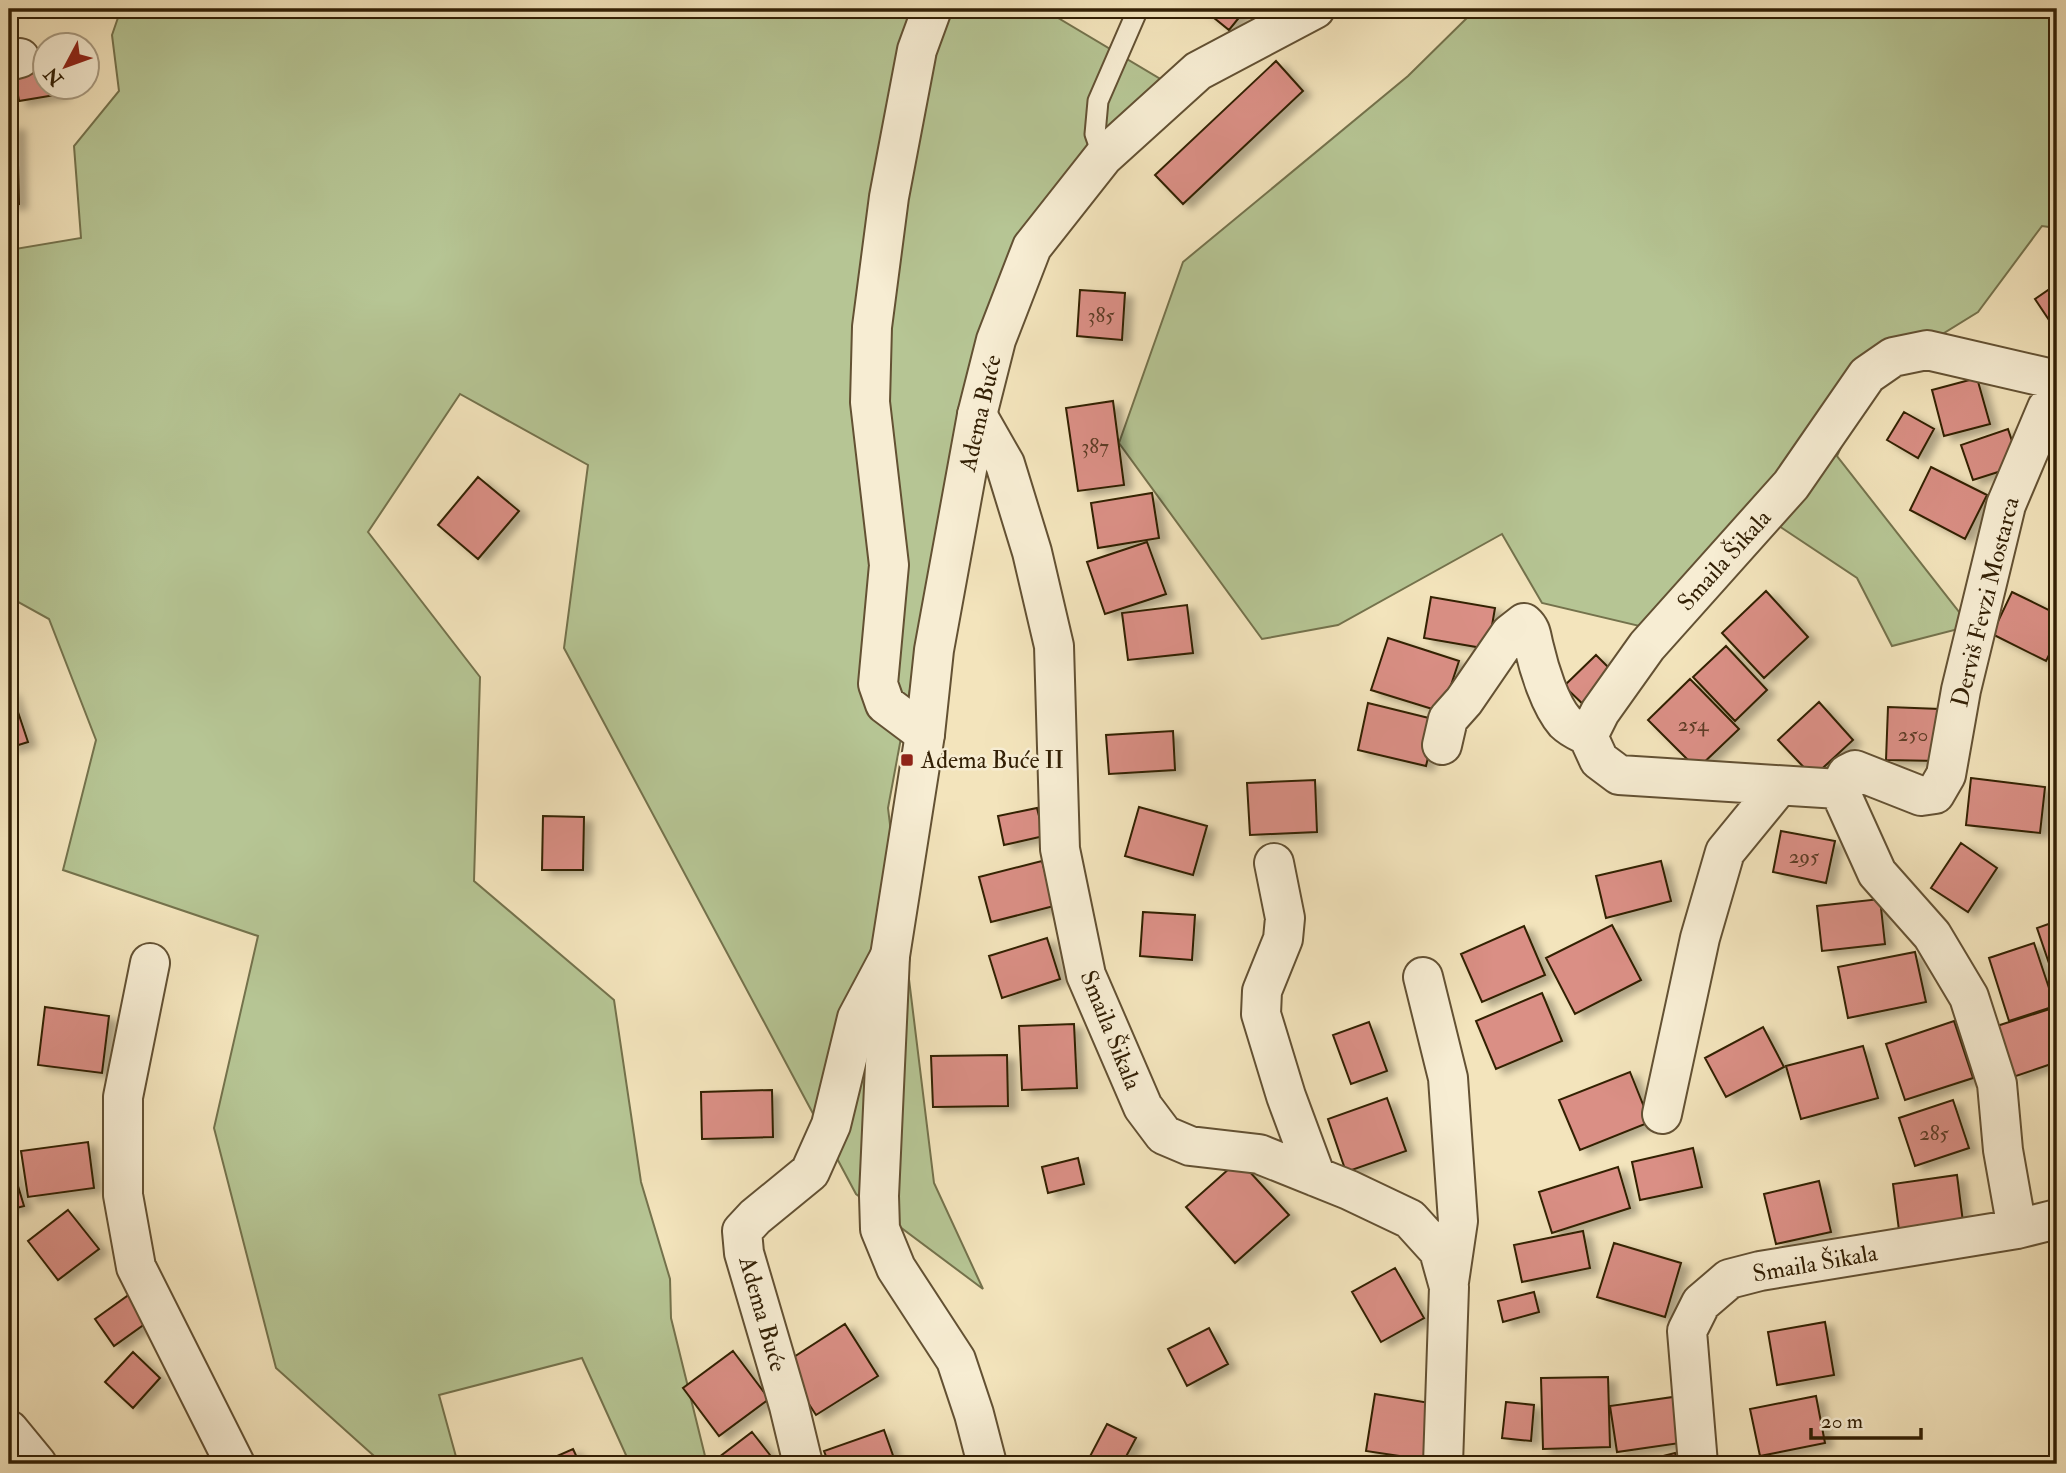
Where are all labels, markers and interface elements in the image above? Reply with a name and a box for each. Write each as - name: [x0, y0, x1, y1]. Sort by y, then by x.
- north arrow: [32, 32, 102, 102]
- text: N: [39, 61, 69, 92]
- house number: 385: [1087, 302, 1115, 329]
- street label: Adema Buće: [952, 352, 1009, 475]
- house number: 387: [1081, 433, 1109, 460]
- street label: Derviš Fevzi Mostarca: [1944, 493, 2027, 710]
- street label: Smaila Šikala: [1670, 502, 1779, 618]
- house number: 254: [1678, 711, 1710, 738]
- house number: 250: [1898, 721, 1928, 748]
- place label: Adema Buće II: [920, 745, 1064, 776]
- marker: Adema Buće II: [899, 752, 915, 768]
- house number: 295: [1789, 843, 1820, 870]
- street label: Smaila Šikala: [1073, 966, 1150, 1096]
- house number: 285: [1919, 1120, 1950, 1147]
- street label: Smaila Šikala: [1750, 1236, 1881, 1290]
- street label: Adema Buće: [731, 1252, 794, 1375]
- scale bar: [1811, 1396, 1921, 1440]
- text: 20 m: [1821, 1408, 1863, 1435]

